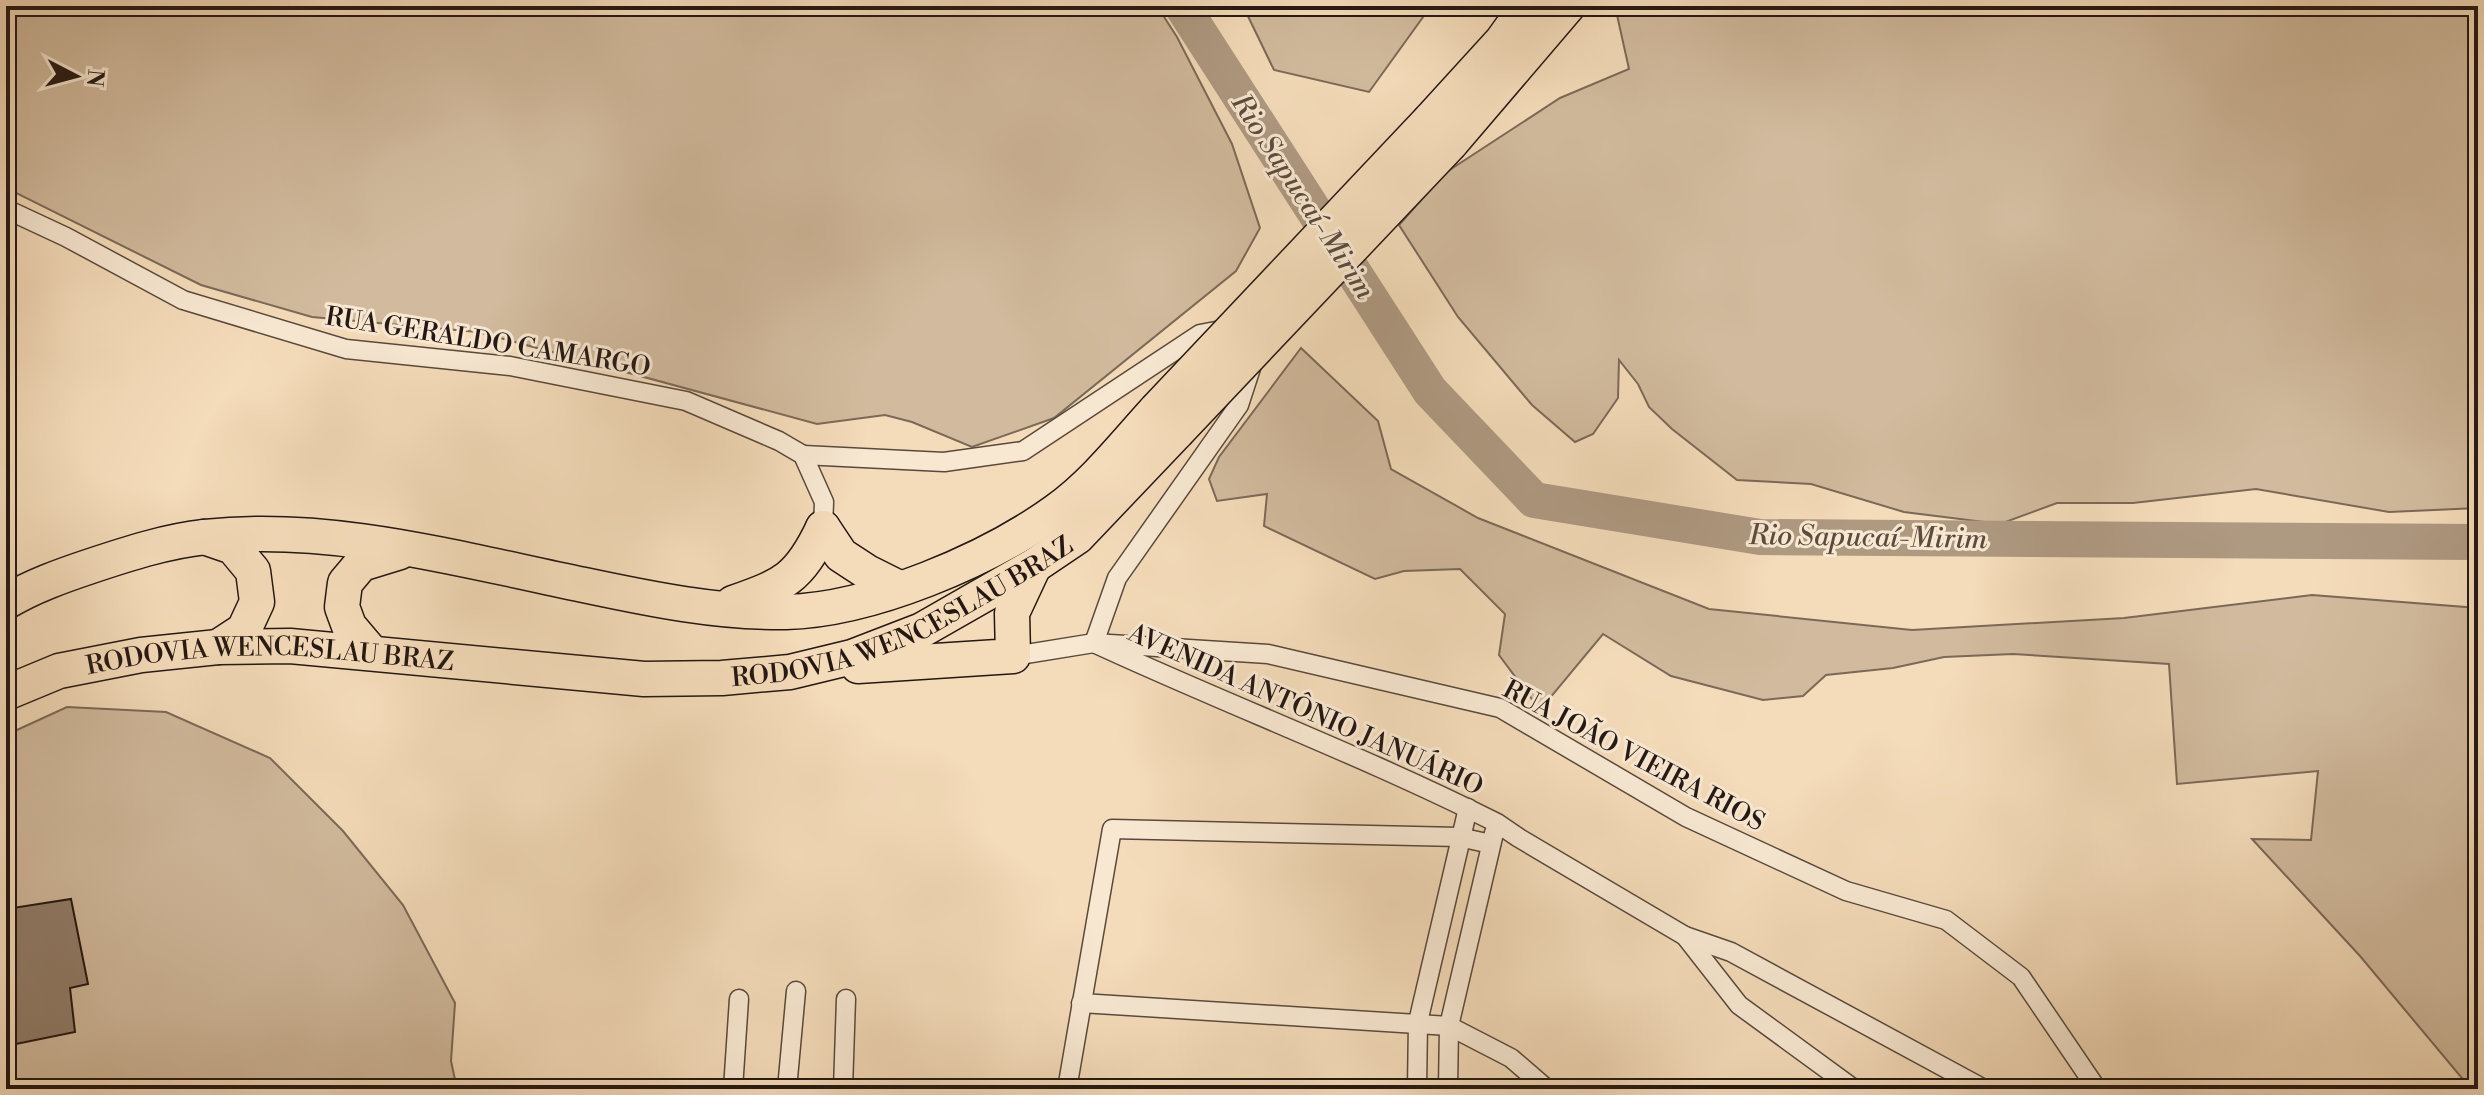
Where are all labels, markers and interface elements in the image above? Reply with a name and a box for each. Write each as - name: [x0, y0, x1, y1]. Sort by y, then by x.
- north arrow: [36, 36, 116, 116]
- text: N: [80, 68, 109, 89]
- water label: Rio Sapucaí-Mirim: [1223, 87, 1382, 306]
- street label: RUA GERALDO CAMARGO: [323, 300, 653, 384]
- water label: Rio Sapucaí-Mirim: [1748, 518, 1988, 557]
- street label: RODOVIA WENCESLAU BRAZ: [730, 530, 1079, 694]
- street label: AVENIDA ANTÔNIO JANUÁRIO: [1122, 615, 1489, 803]
- street label: RODOVIA WENCESLAU BRAZ: [83, 631, 455, 682]
- street label: RUA JOÃO VIEIRA RIOS: [1497, 672, 1770, 839]

